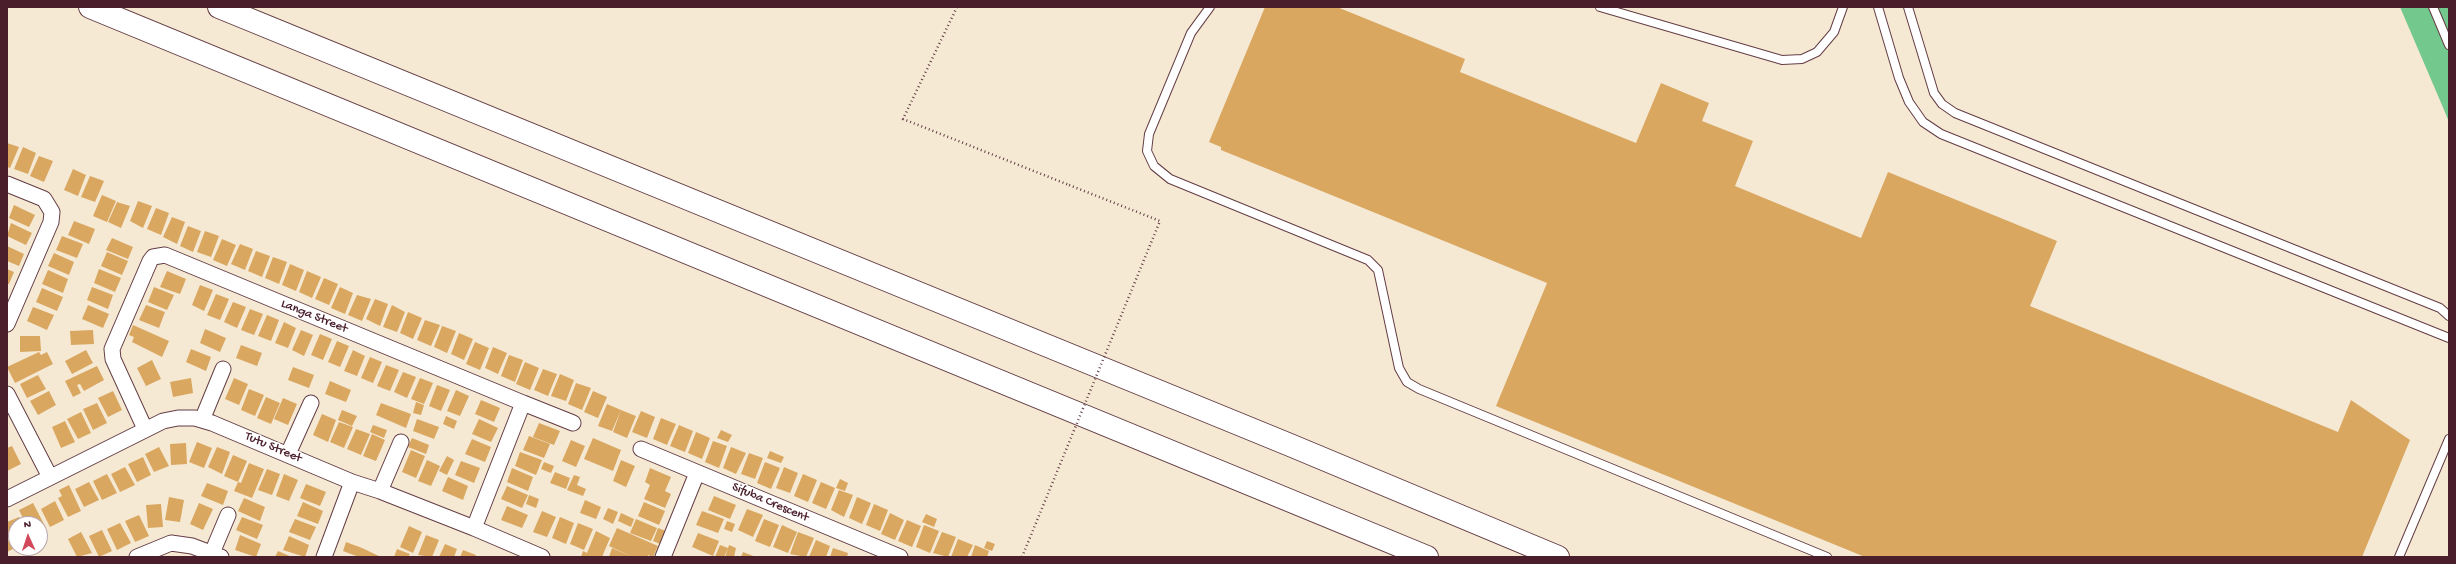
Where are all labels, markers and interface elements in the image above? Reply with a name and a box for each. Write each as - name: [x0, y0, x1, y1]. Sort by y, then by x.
- street label: Langa Street: [278, 297, 350, 337]
- street label: Tutu Street: [242, 429, 304, 467]
- street label: Sifuba Crescent: [729, 480, 811, 526]
- north arrow: [8, 516, 48, 556]
- text: N: [24, 519, 31, 531]

